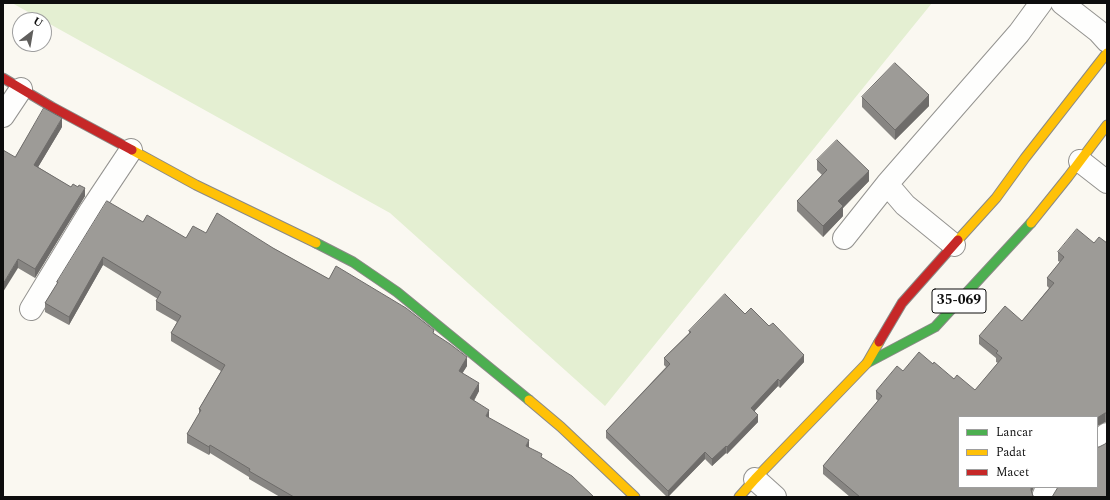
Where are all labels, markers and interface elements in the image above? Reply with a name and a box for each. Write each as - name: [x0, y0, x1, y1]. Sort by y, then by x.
- north arrow: [12, 12, 52, 52]
- text: U: [30, 12, 46, 32]
- road number: 35-069: [932, 289, 986, 313]
- legend: [958, 416, 1098, 488]
- text: Lancar: [996, 423, 1033, 442]
- text: Padat: [996, 443, 1026, 462]
- text: Macet: [996, 463, 1029, 482]

